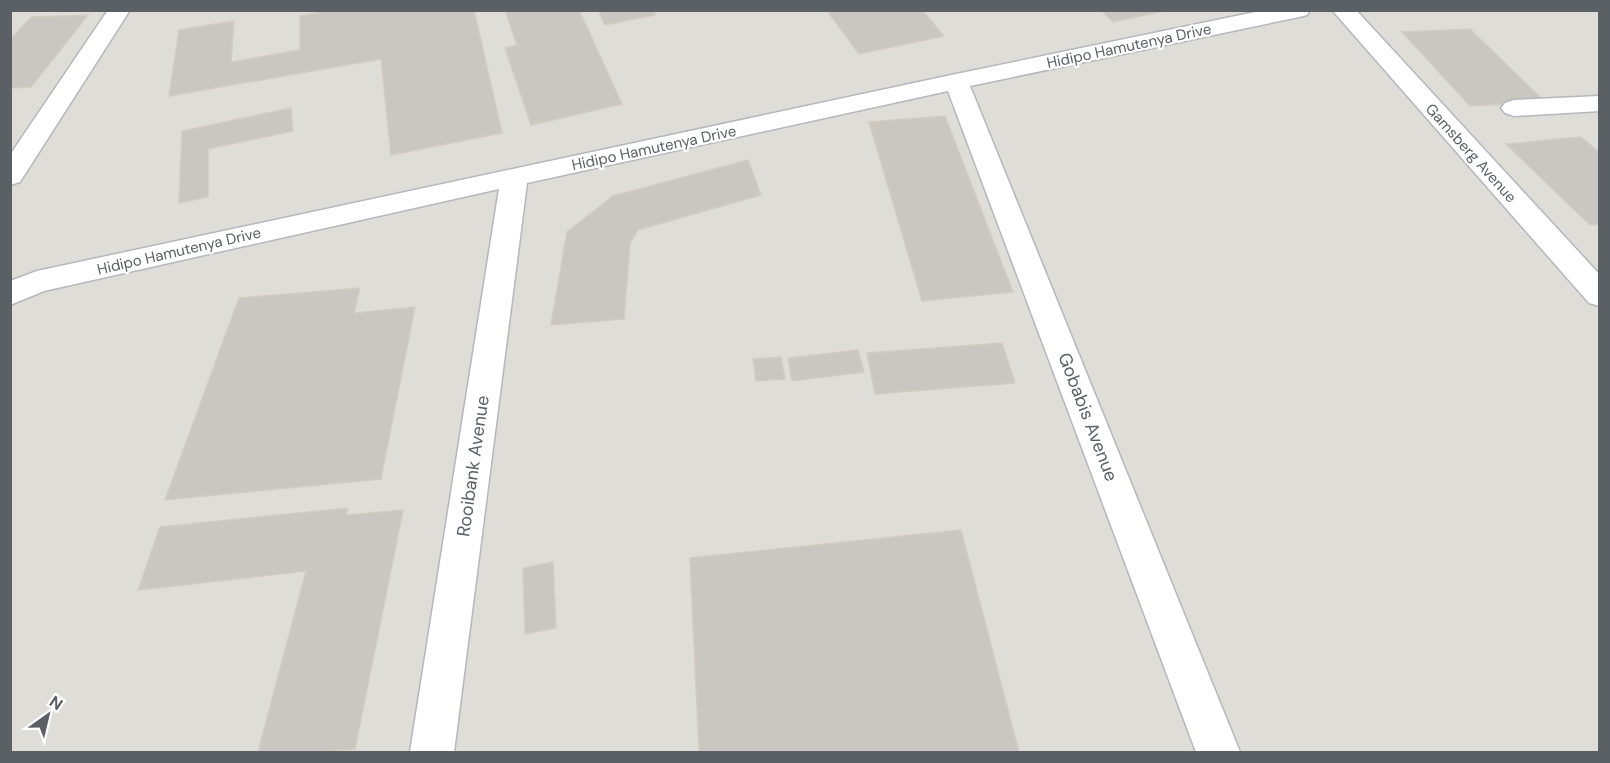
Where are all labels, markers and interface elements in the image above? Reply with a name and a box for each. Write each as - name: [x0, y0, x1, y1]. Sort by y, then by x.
- street label: Hidipo Hamutenya Drive: [1045, 19, 1213, 73]
- street label: Gamsberg Avenue: [1421, 99, 1521, 207]
- street label: Hidipo Hamutenya Drive: [570, 121, 738, 175]
- street label: Hidipo Hamutenya Drive: [95, 222, 263, 280]
- street label: Gobabis Avenue: [1052, 349, 1124, 485]
- street label: Rooibank Avenue: [451, 394, 495, 538]
- north arrow: [18, 685, 78, 745]
- text: N: [45, 691, 67, 715]

